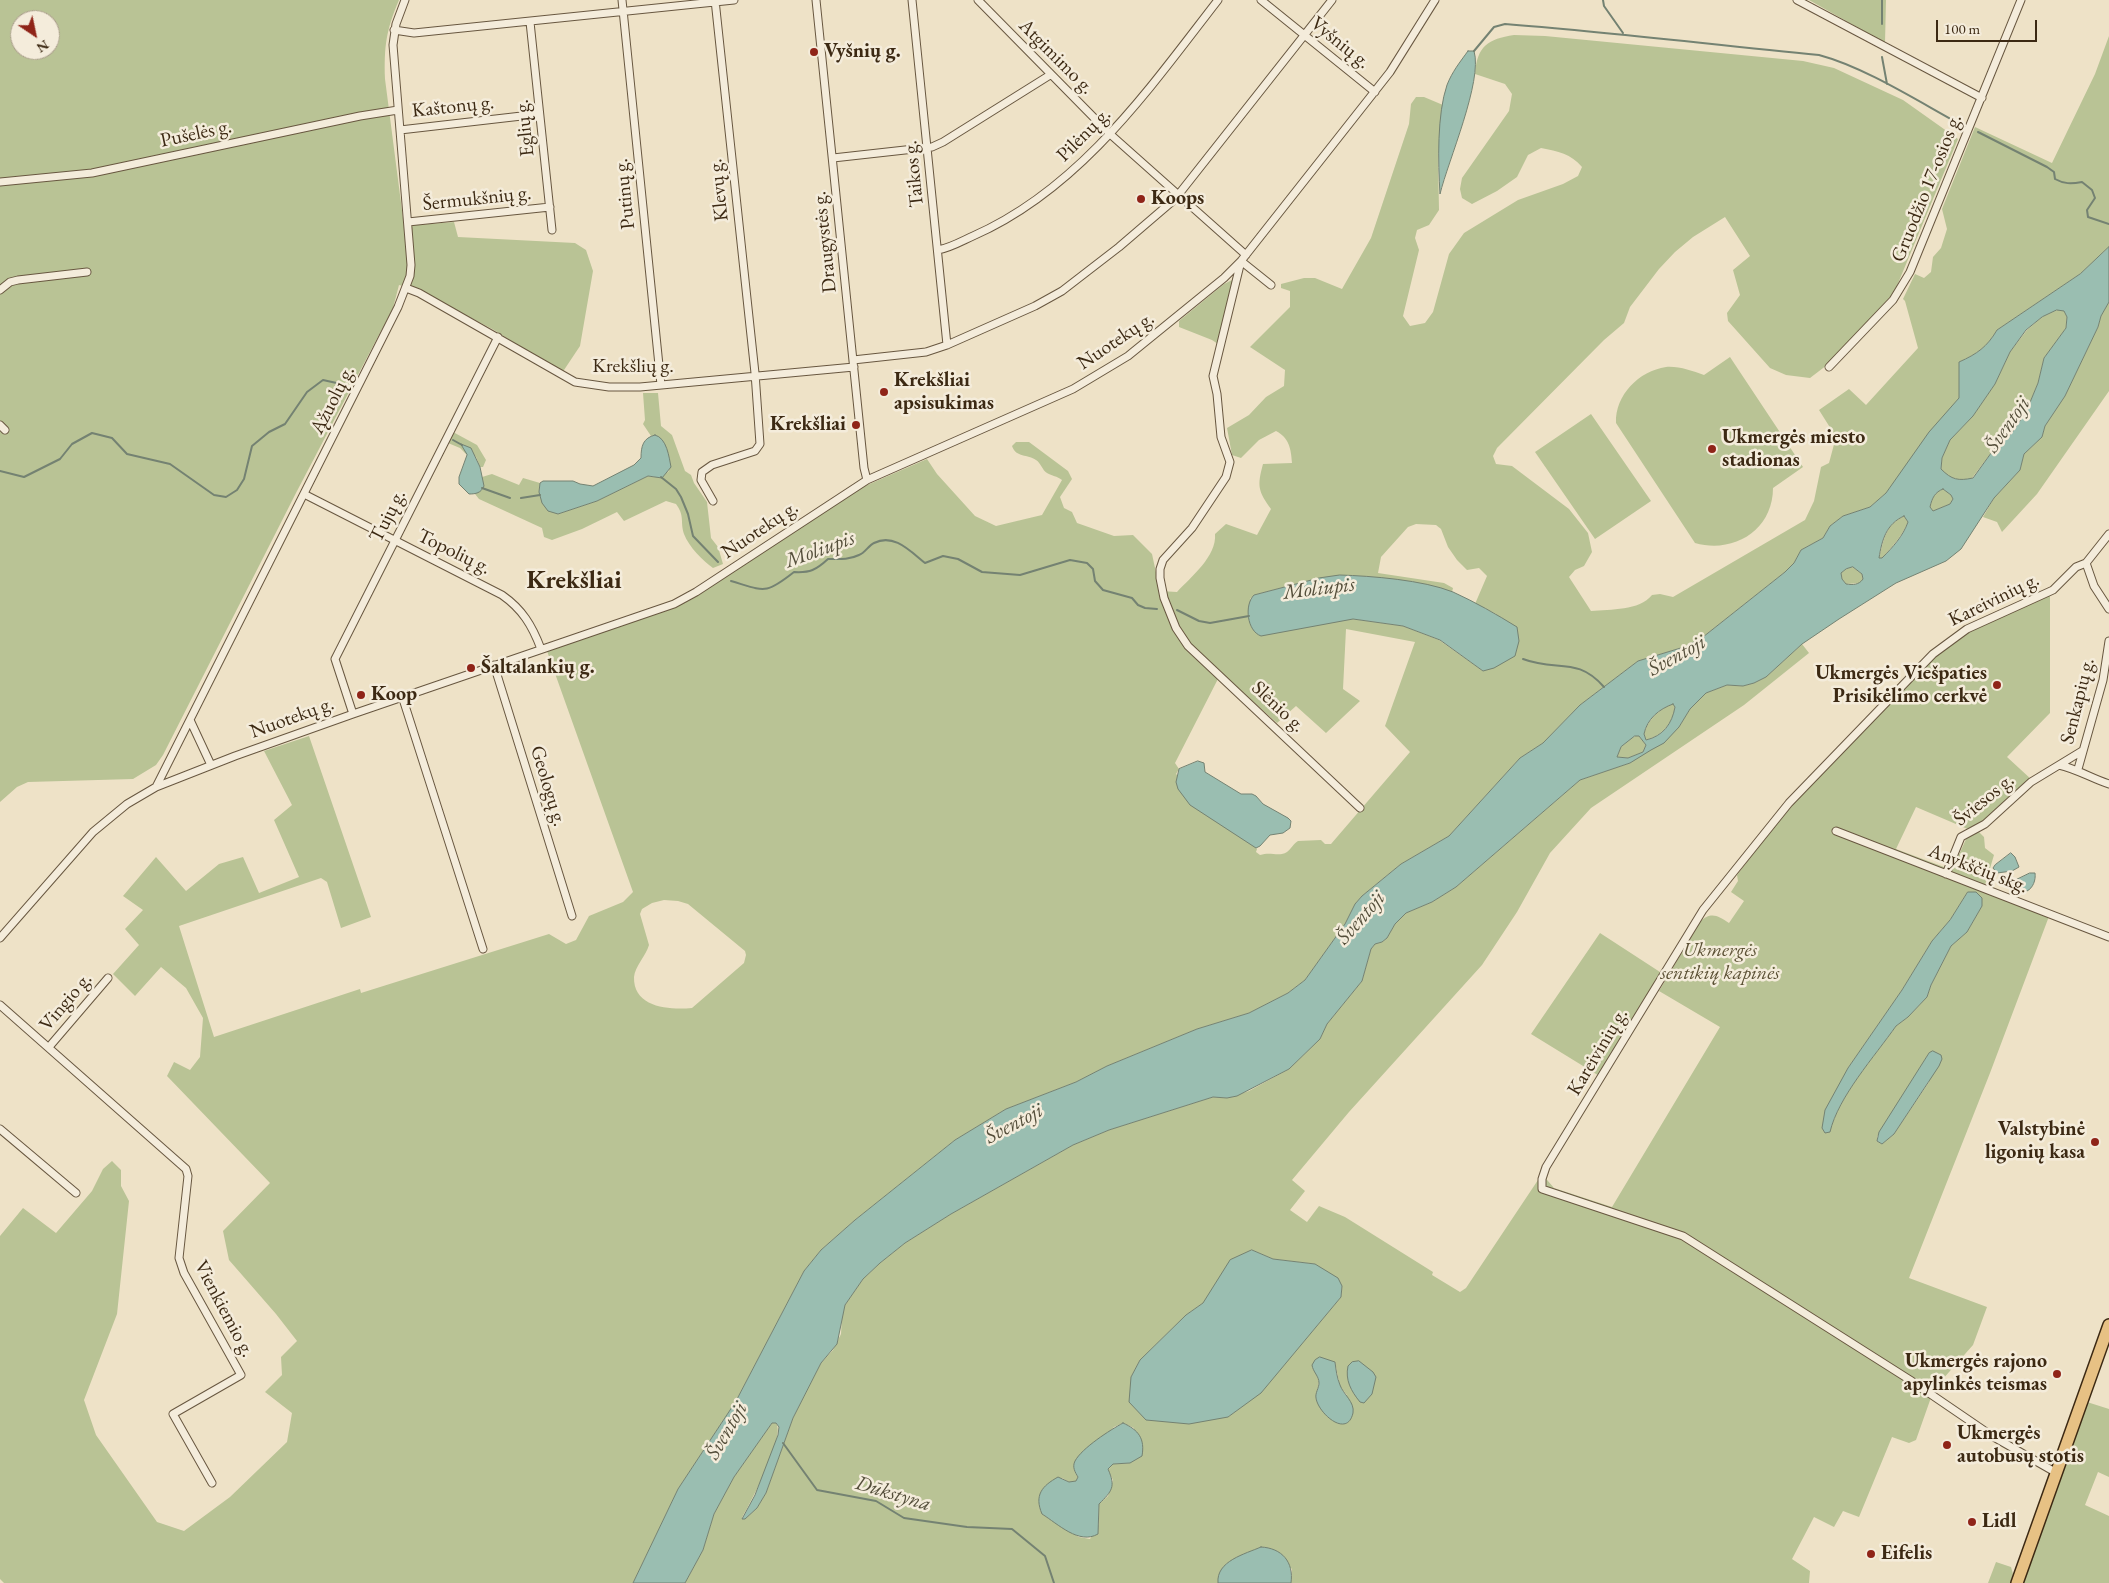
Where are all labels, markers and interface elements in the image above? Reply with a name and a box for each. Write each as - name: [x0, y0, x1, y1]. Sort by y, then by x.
- north arrow: [10, 10, 60, 60]
- scale bar: [1939, 10, 2040, 42]
- street label: Vyšnių g.: [1305, 12, 1375, 74]
- street label: Atgimimo g.: [1013, 14, 1099, 100]
- text: 100 m: [1944, 19, 1980, 38]
- text: N: [33, 36, 53, 57]
- place label: Vyšnių g.: [824, 40, 901, 64]
- marker: Vyšnių g.: [808, 46, 820, 58]
- street label: Kaštonų g.: [411, 91, 495, 123]
- street label: Eglių g.: [510, 98, 540, 158]
- street label: Pilėnų g.: [1052, 103, 1116, 167]
- street label: Gruodžio 17-osios g.: [1886, 110, 1968, 266]
- street label: Pušelės g.: [158, 115, 234, 153]
- street label: Taikos g.: [899, 139, 929, 209]
- street label: Putinų g.: [609, 157, 641, 231]
- street label: Klevų g.: [704, 158, 734, 222]
- street label: Šermukšnių g.: [422, 181, 532, 217]
- place label: Koops: [1151, 187, 1204, 211]
- street label: Draugystės g.: [808, 190, 842, 294]
- marker: Koops: [1135, 193, 1147, 205]
- street label: Nuotekų g.: [1073, 307, 1159, 375]
- street label: Krekšlių g.: [592, 355, 674, 379]
- street label: Ąžuolų g.: [306, 362, 360, 438]
- place label: Krekšliai apsisukimas: [894, 369, 994, 416]
- marker: Krekšliai apsisukimas: [878, 386, 890, 398]
- water label: Šventoji: [1980, 392, 2036, 458]
- place label: Krekšliai: [770, 413, 846, 437]
- marker: Krekšliai: [850, 419, 862, 431]
- place label: Ukmergės miesto stadionas: [1722, 426, 1865, 473]
- marker: Ukmergės miesto stadionas: [1706, 443, 1718, 455]
- street label: Tujų g.: [365, 485, 411, 547]
- street label: Nuotekų g.: [717, 496, 803, 564]
- street label: Topolių g.: [413, 524, 495, 580]
- water label: Moliupis: [782, 526, 858, 574]
- district label: Krekšliai: [526, 566, 622, 596]
- street label: Kareivinių g.: [1945, 568, 2043, 632]
- water label: Moliupis: [1282, 572, 1356, 606]
- water label: Šventoji: [1644, 630, 1710, 682]
- street label: Senkapių g.: [2056, 655, 2100, 747]
- place label: Šaltalankių g.: [481, 656, 595, 680]
- marker: Šaltalankių g.: [465, 662, 477, 674]
- place label: Ukmergės Viešpaties Prisikėlimo cerkvė: [1815, 662, 1987, 709]
- street label: Slėnio g.: [1246, 676, 1310, 738]
- marker: Ukmergės Viešpaties Prisikėlimo cerkvė: [1991, 679, 2003, 691]
- place label: Koop: [371, 683, 417, 707]
- marker: Koop: [355, 689, 367, 701]
- street label: Nuotekų g.: [247, 692, 337, 744]
- street label: Geologų g.: [524, 743, 572, 829]
- street label: Šviesos g.: [1949, 768, 2019, 832]
- street label: Anykščių skg.: [1925, 839, 2031, 899]
- water label: Šventoji: [1331, 886, 1391, 950]
- park label: Ukmergės sentikių kapinės: [1661, 939, 1779, 986]
- street label: Vingio g.: [35, 968, 97, 1036]
- street label: Kareivinių g.: [1562, 1004, 1634, 1100]
- water label: Šventoji: [981, 1098, 1047, 1150]
- place label: Valstybinė ligonių kasa: [1985, 1118, 2085, 1165]
- marker: Valstybinė ligonių kasa: [2089, 1136, 2101, 1148]
- street label: Vienkiemio g.: [189, 1257, 259, 1361]
- place label: Ukmergės rajono apylinkės teismas: [1904, 1350, 2047, 1397]
- marker: Ukmergės rajono apylinkės teismas: [2051, 1368, 2063, 1380]
- water label: Šventoji: [700, 1398, 754, 1464]
- place label: Ukmergės autobusų stotis: [1957, 1422, 2084, 1469]
- marker: Ukmergės autobusų stotis: [1941, 1439, 1953, 1451]
- water label: Dūkstyna: [852, 1471, 934, 1517]
- place label: Lidl: [1982, 1510, 2016, 1534]
- marker: Lidl: [1966, 1516, 1978, 1528]
- place label: Eifelis: [1881, 1542, 1932, 1566]
- marker: Eifelis: [1865, 1548, 1877, 1560]

